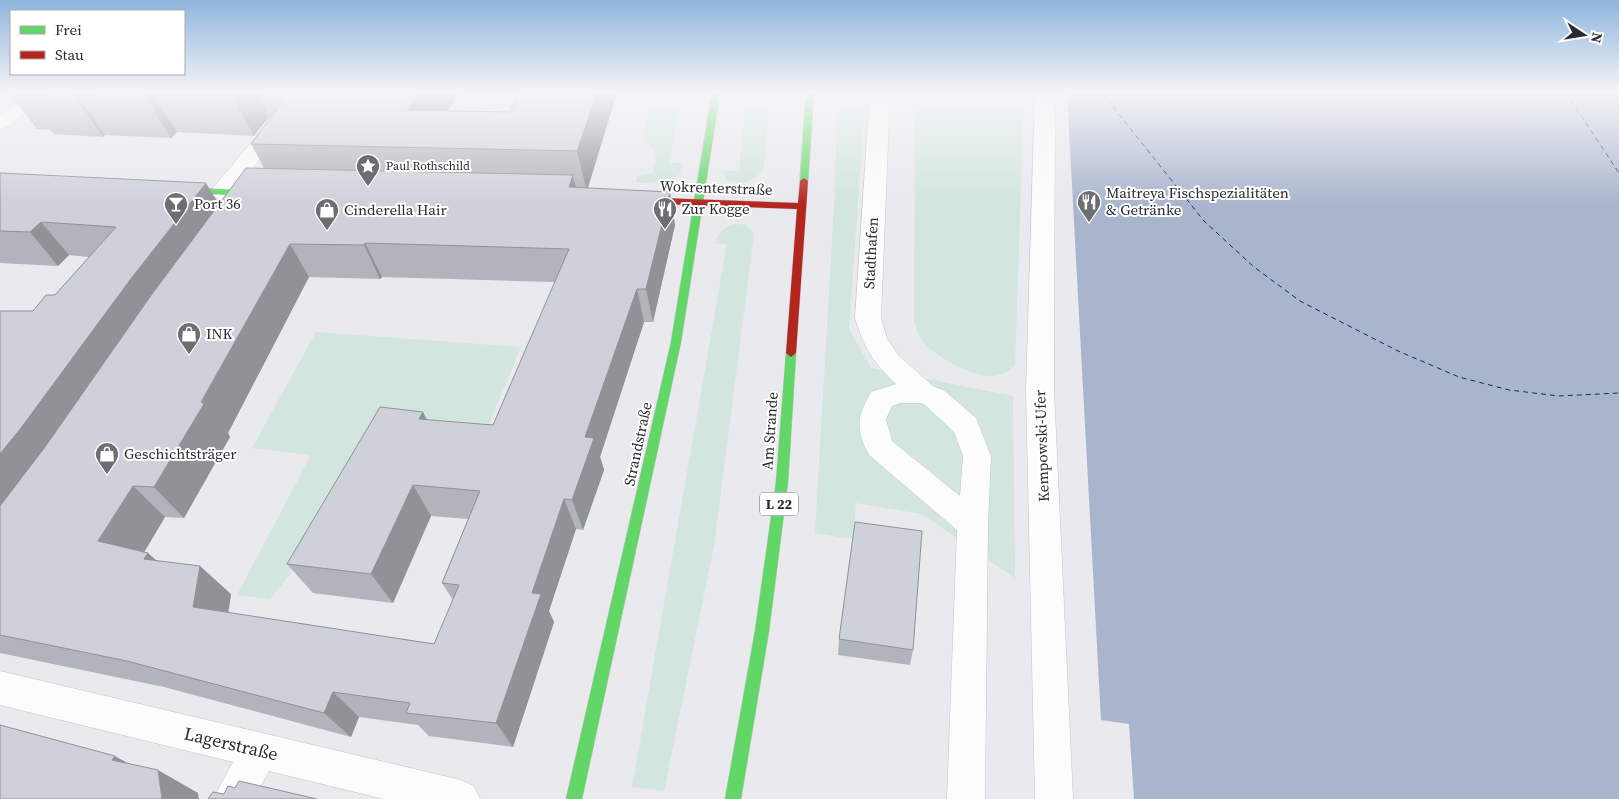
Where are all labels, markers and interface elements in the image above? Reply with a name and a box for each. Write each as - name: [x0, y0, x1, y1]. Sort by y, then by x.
- legend: [10, 10, 185, 75]
- north arrow: [1559, 10, 1609, 60]
- text: Frei: [55, 19, 82, 40]
- text: N: [1586, 31, 1608, 45]
- text: Stau: [55, 44, 84, 65]
- place icon: Paul Rothschild: [355, 153, 381, 187]
- place label: Paul Rothschild: [386, 158, 470, 174]
- street label: Wokrenterstraße: [659, 175, 773, 200]
- place label: Maitreya Fischspezialitäten & Getränke: [1106, 182, 1289, 220]
- restaurant icon: Maitreya Fischspezialitäten & Getränke: [1076, 189, 1102, 223]
- bar icon: Port 36: [163, 191, 189, 225]
- place label: Port 36: [194, 193, 241, 214]
- restaurant icon: Zur Kogge: [652, 196, 678, 230]
- shop icon: Cinderella Hair: [314, 197, 340, 231]
- place label: Zur Kogge: [682, 198, 750, 219]
- place label: Cinderella Hair: [344, 199, 447, 220]
- street label: Stadthafen: [858, 217, 883, 289]
- shop icon: INK: [176, 321, 202, 355]
- place label: INK: [206, 323, 232, 344]
- street label: Kempowski-Ufer: [1029, 389, 1054, 502]
- street label: Am Strande: [756, 391, 783, 471]
- street label: Strandstraße: [618, 400, 657, 488]
- shop icon: Geschichtsträger: [94, 441, 120, 475]
- place label: Geschichtsträger: [124, 443, 237, 464]
- road number: L 22: [760, 492, 798, 516]
- street label: Lagerstraße: [182, 721, 280, 766]

